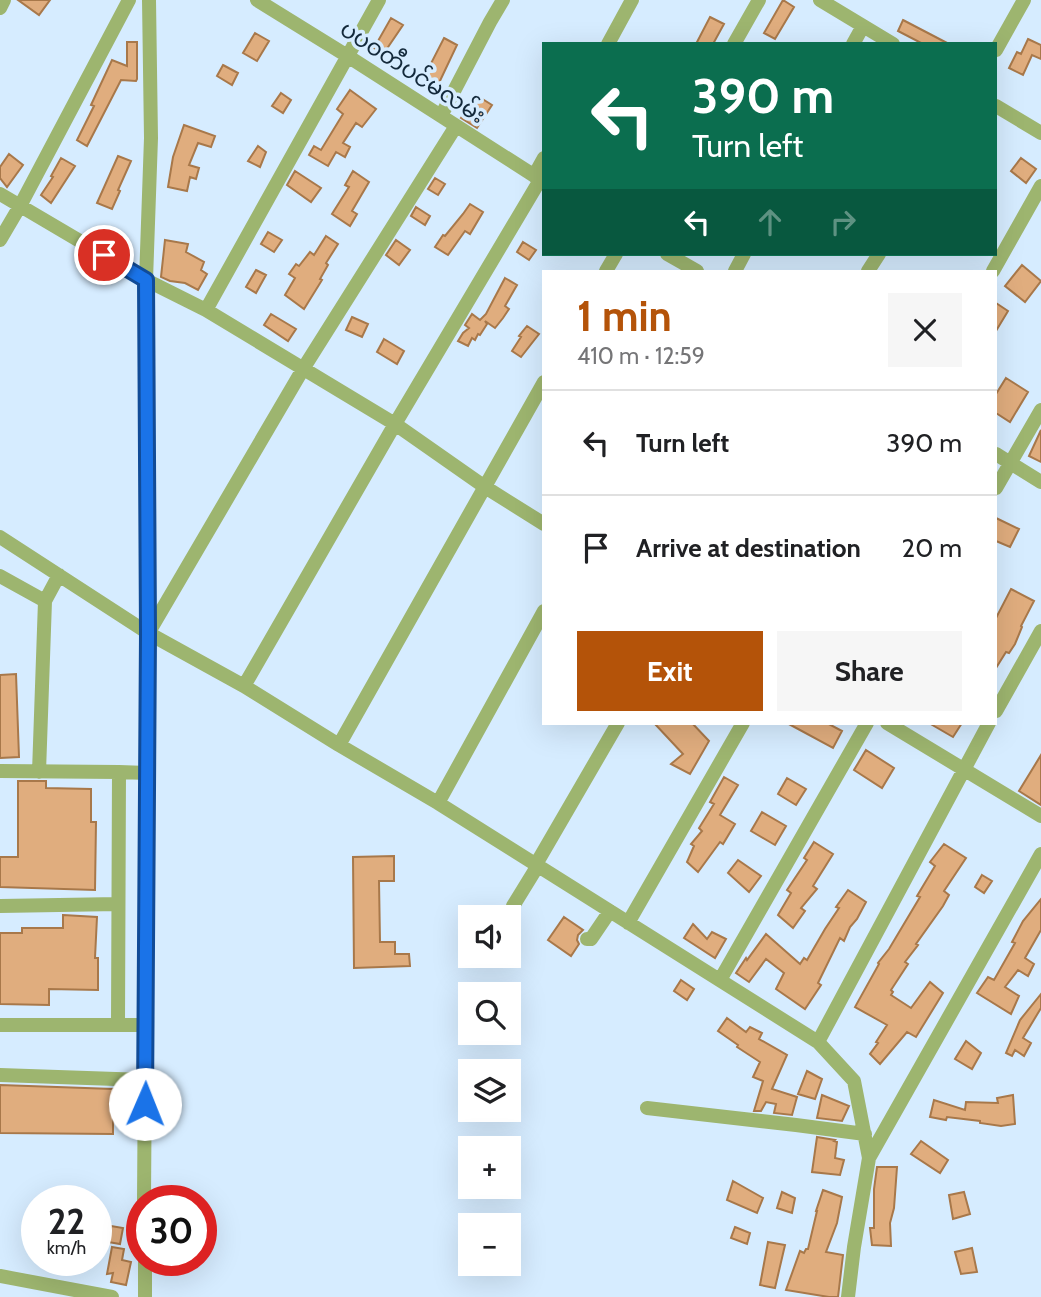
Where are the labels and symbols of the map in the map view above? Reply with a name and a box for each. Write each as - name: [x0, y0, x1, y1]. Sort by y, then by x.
- street label: ပပဝတီပင်မလမ်း: [335, 13, 492, 129]
- pin: [74, 225, 134, 285]
- position arrow: [108, 1067, 182, 1141]
- speed limit sign: 30: [126, 1185, 217, 1276]

